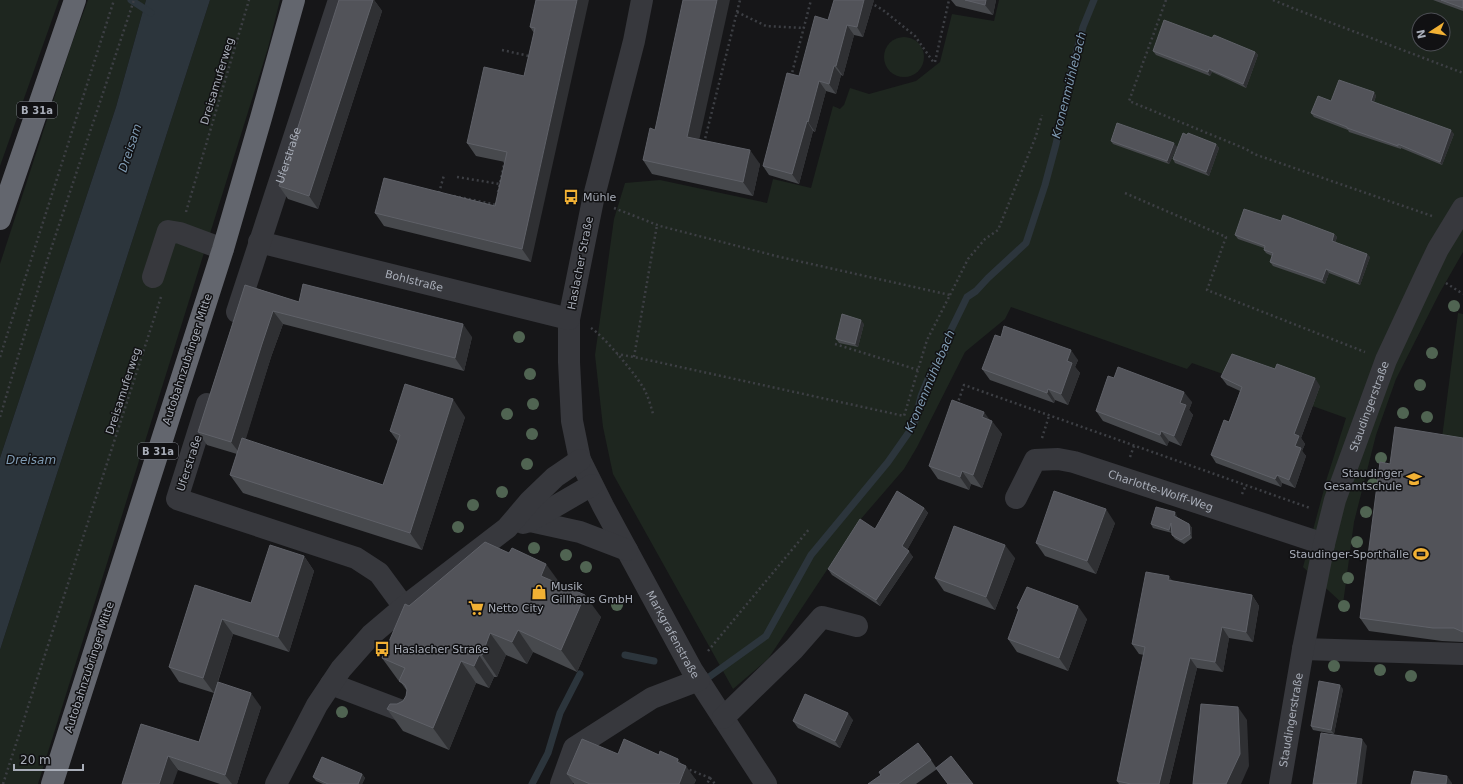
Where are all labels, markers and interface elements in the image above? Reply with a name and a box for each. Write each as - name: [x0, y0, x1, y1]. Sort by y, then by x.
- north arrow: [1411, 12, 1451, 52]
- text: N: [1414, 28, 1429, 40]
- water label: Kronenmühlebach: [1049, 30, 1089, 140]
- street label: Dreisamuferweg: [198, 36, 237, 126]
- road number: B 31a: [17, 102, 57, 118]
- water label: Dreisam: [116, 122, 144, 174]
- street label: Uferstraße: [274, 125, 304, 185]
- bus stop icon: Mühle: [562, 188, 580, 206]
- place label: Mühle: [583, 191, 616, 204]
- street label: Haslacher Straße: [565, 215, 596, 311]
- street label: Bohlstraße: [384, 268, 445, 295]
- street label: Autobahnzubringer Mitte: [160, 292, 215, 426]
- water label: Kronenmühlebach: [902, 328, 958, 434]
- street label: Dreisamuferweg: [103, 346, 144, 436]
- street label: Staudingerstraße: [1347, 359, 1392, 454]
- street label: Uferstraße: [174, 433, 205, 493]
- road number: B 31a: [138, 443, 178, 459]
- water label: Dreisam: [6, 453, 56, 467]
- place label: Staudinger Gesamtschule: [1324, 467, 1402, 493]
- street label: Charlotte-Wolff-Weg: [1106, 468, 1215, 514]
- school or university icon: Staudinger Gesamtschule: [1405, 470, 1423, 488]
- sports icon: Staudinger-Sporthalle: [1412, 545, 1430, 563]
- place label: Staudinger-Sporthalle: [1289, 548, 1409, 561]
- place label: Musik Gillhaus GmbH: [551, 580, 633, 606]
- shop icon: Musik Gillhaus GmbH: [530, 583, 548, 601]
- street label: Markgrafenstraße: [643, 589, 702, 681]
- supermarket icon: Netto City: [467, 599, 485, 617]
- street label: Autobahnzubringer Mitte: [62, 600, 117, 734]
- place label: Netto City: [488, 602, 544, 615]
- bus stop icon: Haslacher Straße: [373, 640, 391, 658]
- place label: Haslacher Straße: [394, 643, 489, 656]
- street label: Staudingerstraße: [1277, 672, 1306, 768]
- scale bar: [14, 746, 83, 772]
- text: 20 m: [20, 753, 51, 767]

